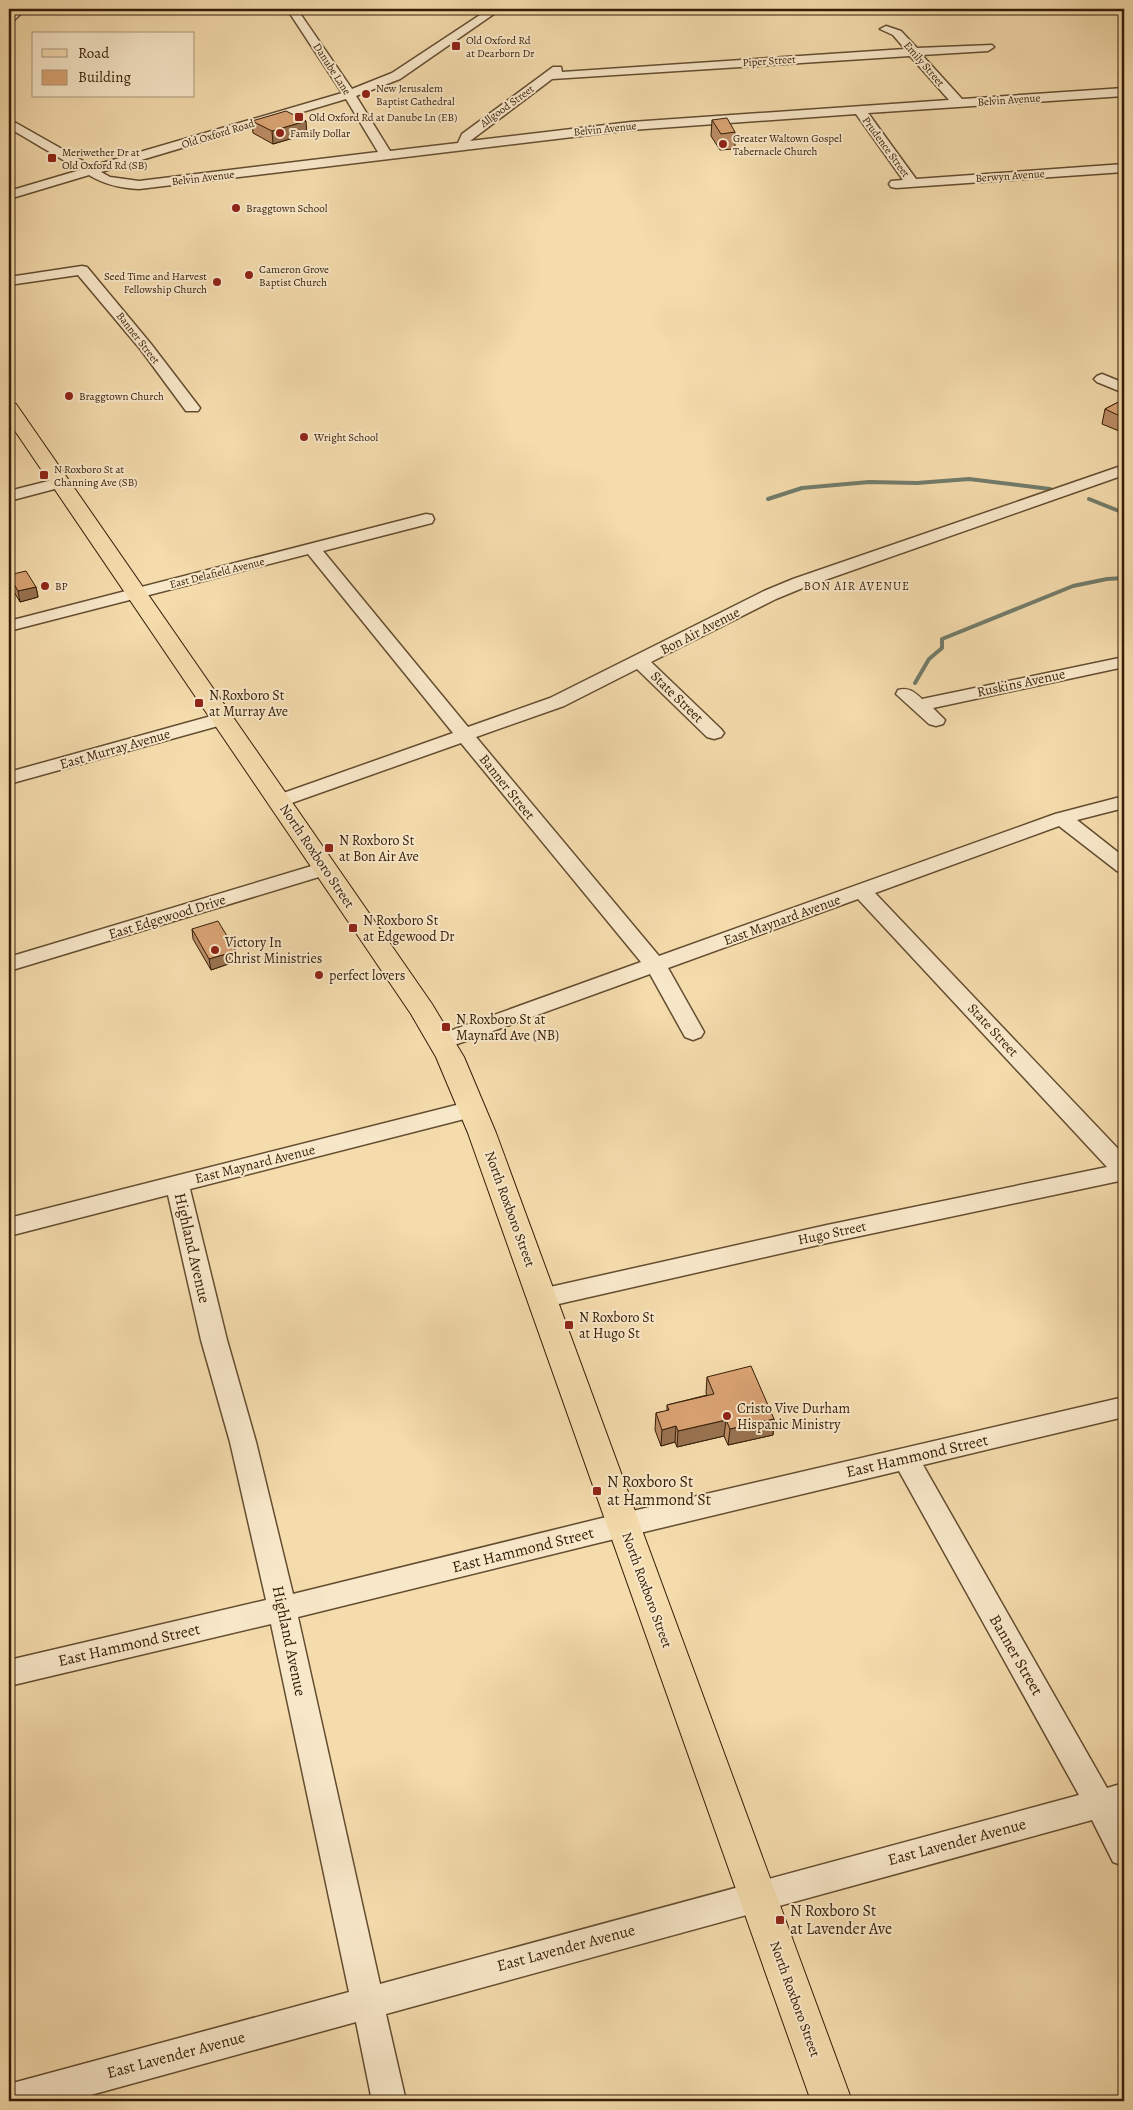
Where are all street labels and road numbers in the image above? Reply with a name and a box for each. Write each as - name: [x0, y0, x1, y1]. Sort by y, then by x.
- street label: Emily Street: [900, 38, 948, 90]
- street label: Danube Lane: [310, 40, 354, 98]
- street label: Piper Street: [742, 52, 796, 70]
- street label: Allgood Street: [476, 81, 537, 131]
- street label: Belvin Avenue: [977, 90, 1041, 110]
- street label: Prudence Street: [859, 114, 913, 181]
- street label: Old Oxford Road: [180, 116, 256, 152]
- street label: Belvin Avenue: [573, 118, 637, 140]
- street label: Berwyn Avenue: [975, 166, 1045, 186]
- street label: Belvin Avenue: [171, 167, 235, 189]
- street label: Banner Street: [113, 309, 163, 367]
- street label: East Delafield Avenue: [168, 554, 266, 592]
- street label: Bon Air Avenue: [657, 603, 743, 659]
- street label: Ruskins Avenue: [975, 664, 1067, 702]
- street label: State Street: [646, 667, 708, 727]
- street label: East Murray Avenue: [57, 724, 173, 774]
- street label: Banner Street: [475, 750, 539, 824]
- street label: North Roxboro Street: [275, 800, 359, 912]
- street label: East Edgewood Drive: [106, 890, 228, 944]
- street label: East Maynard Avenue: [721, 890, 843, 950]
- street label: State Street: [963, 999, 1023, 1061]
- street label: East Maynard Avenue: [193, 1140, 317, 1188]
- street label: North Roxboro Street: [480, 1148, 540, 1270]
- street label: Highland Avenue: [169, 1191, 215, 1305]
- street label: Hugo Street: [796, 1216, 868, 1249]
- street label: East Hammond Street: [844, 1429, 990, 1483]
- street label: East Hammond Street: [450, 1522, 596, 1578]
- street label: North Roxboro Street: [617, 1529, 677, 1651]
- street label: Highland Avenue: [267, 1584, 311, 1698]
- street label: Banner Street: [984, 1610, 1048, 1700]
- street label: East Hammond Street: [56, 1618, 202, 1672]
- street label: East Lavender Avenue: [885, 1813, 1029, 1871]
- street label: East Lavender Avenue: [494, 1919, 638, 1977]
- street label: North Roxboro Street: [765, 1938, 825, 2060]
- street label: East Lavender Avenue: [104, 2026, 248, 2084]

